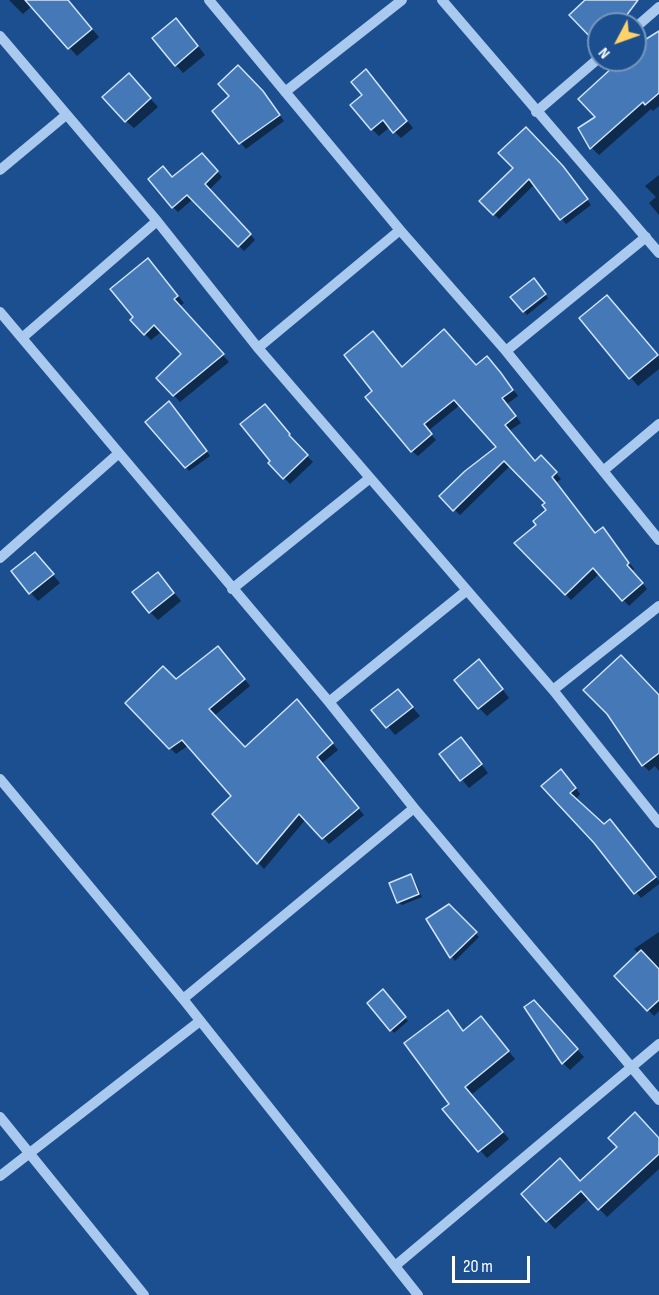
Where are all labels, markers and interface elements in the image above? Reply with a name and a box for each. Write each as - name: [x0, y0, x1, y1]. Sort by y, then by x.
- north arrow: [587, 12, 647, 72]
- text: N: [595, 43, 615, 62]
- scale bar: [455, 1244, 533, 1282]
- text: 20 m: [463, 1256, 493, 1277]

